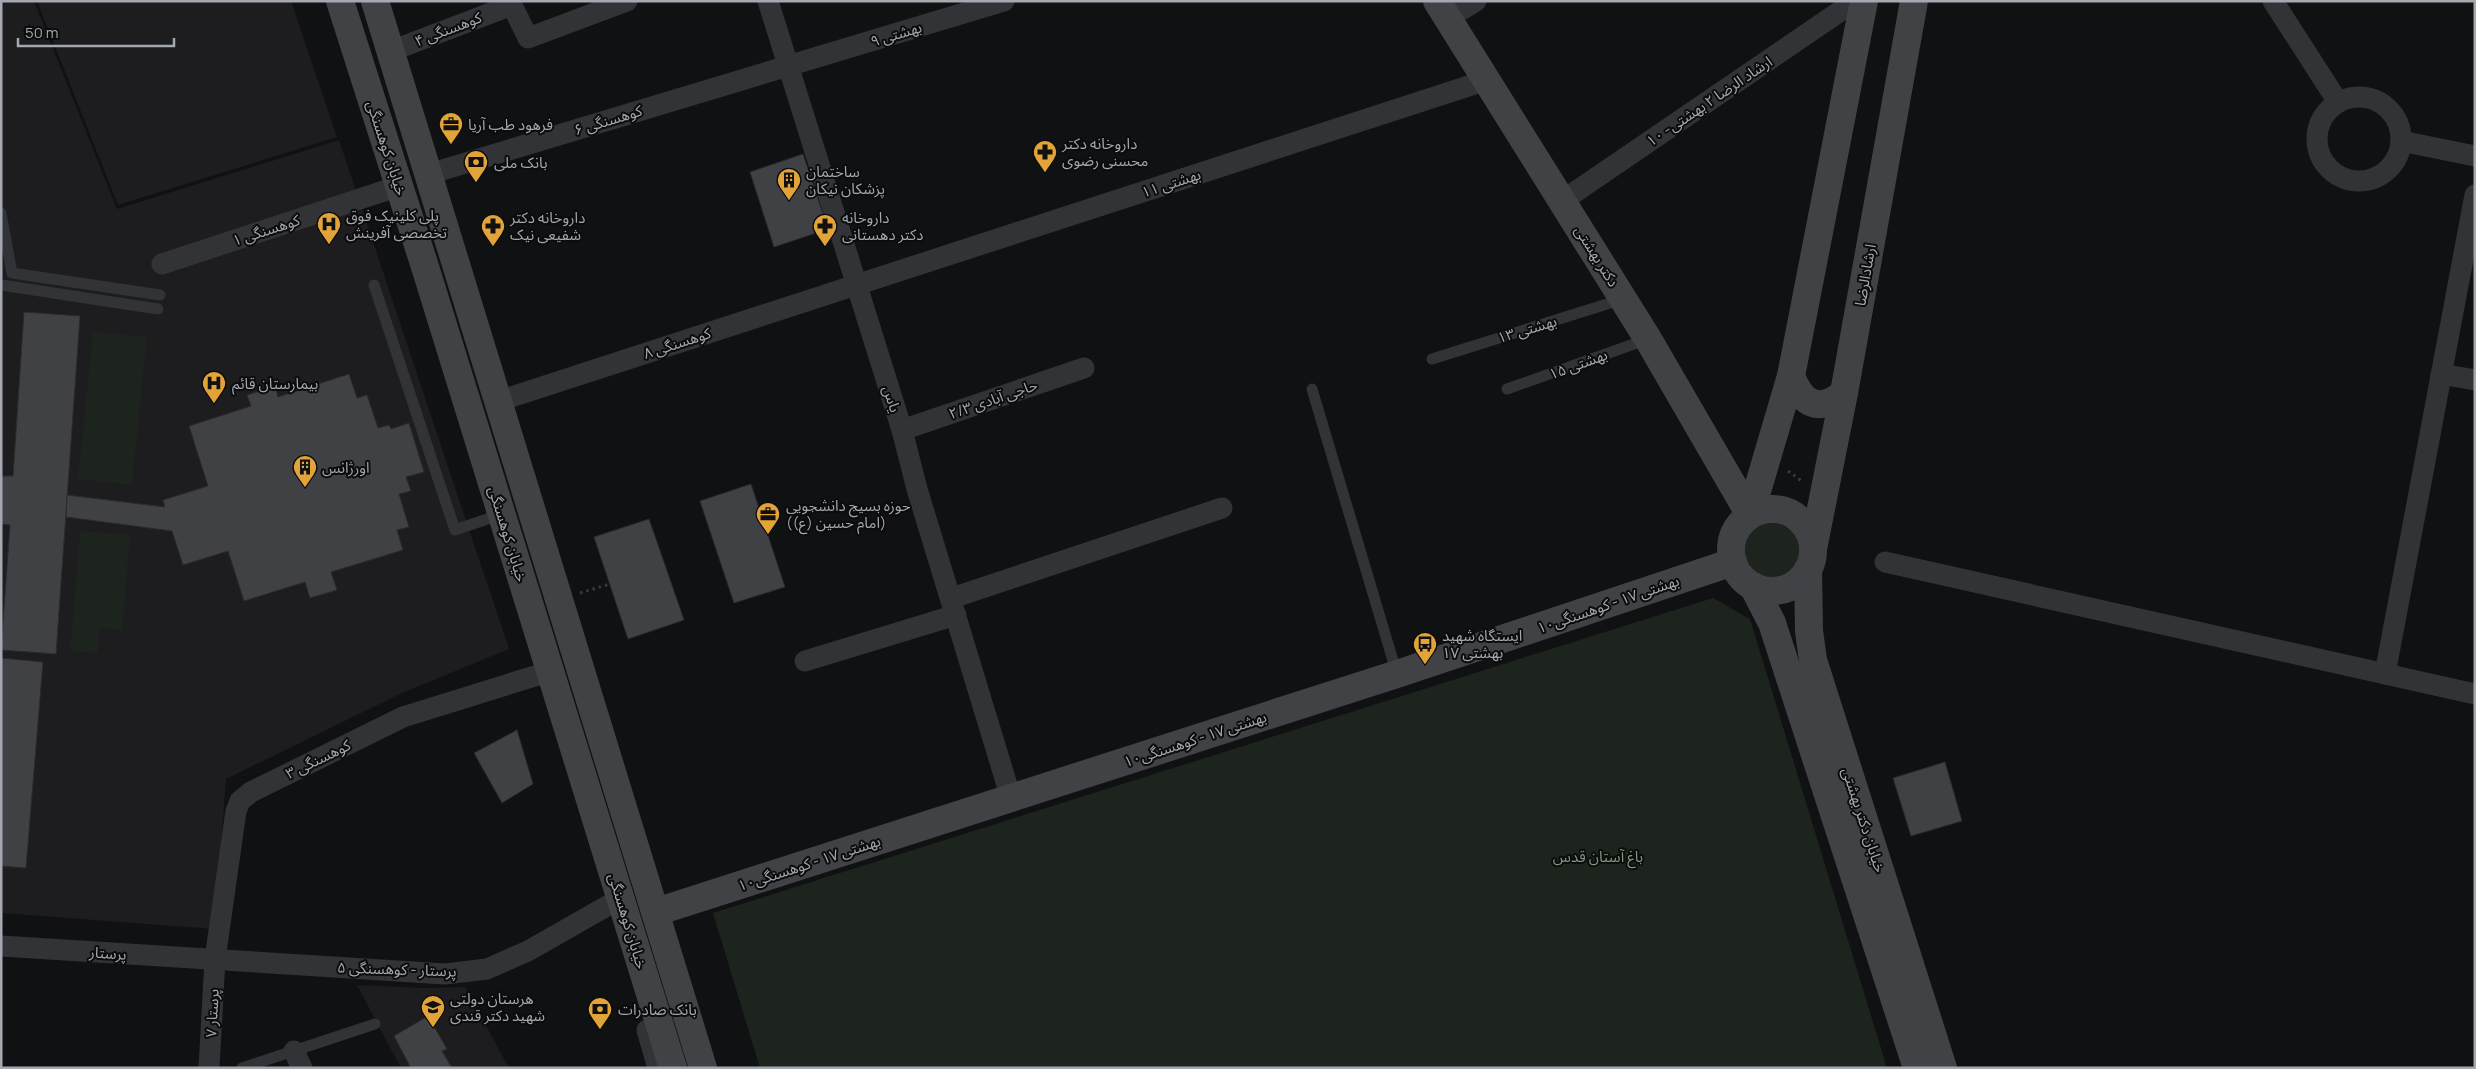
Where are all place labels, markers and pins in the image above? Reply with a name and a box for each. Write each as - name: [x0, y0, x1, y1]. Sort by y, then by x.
- office icon: فرهود طب آریا: [438, 111, 464, 145]
- place label: فرهود طب آریا: [468, 114, 553, 135]
- place label: داروخانه دکتر محسنی رضوی: [1061, 133, 1148, 171]
- pharmacy icon: داروخانه دکتر محسنی رضوی: [1032, 139, 1058, 173]
- bank icon: بانک ملی: [463, 149, 489, 183]
- place label: بانک ملی: [494, 152, 547, 173]
- place label: ساختمان پزشکان نیکان: [806, 161, 885, 199]
- building icon: ساختمان پزشکان نیکان: [776, 167, 802, 201]
- place label: پلی کلینیک فوق تخصصی آفرینش: [346, 205, 447, 243]
- place label: داروخانه دکتر شفیعی نیک: [509, 207, 585, 245]
- place label: داروخانه دکتر دهستانی: [842, 207, 923, 245]
- hospital icon: پلی کلینیک فوق تخصصی آفرینش: [316, 211, 342, 245]
- pharmacy icon: داروخانه دکتر شفیعی نیک: [480, 213, 506, 247]
- pharmacy icon: داروخانه دکتر دهستانی: [812, 213, 838, 247]
- hospital icon: بیمارستان قائم: [201, 370, 227, 404]
- place label: بیمارستان قائم: [232, 373, 318, 395]
- building icon: اورژانس: [292, 454, 318, 488]
- place label: اورژانس: [322, 457, 370, 478]
- place label: حوزه بسیج دانشجویی (امام حسین (ع)): [786, 495, 911, 535]
- office icon: حوزه بسیج دانشجویی (امام حسین (ع)): [755, 501, 781, 535]
- place label: ایستگاه شهید بهشتی ۱۷: [1442, 625, 1522, 663]
- bus stop icon: ایستگاه شهید بهشتی ۱۷: [1412, 631, 1438, 665]
- place label: هرستان دولتی شهید دکتر قندی: [450, 988, 545, 1026]
- school or university icon: هرستان دولتی شهید دکتر قندی: [420, 994, 446, 1028]
- bank icon: بانک صادرات: [587, 996, 613, 1030]
- place label: بانک صادرات: [618, 999, 697, 1020]

